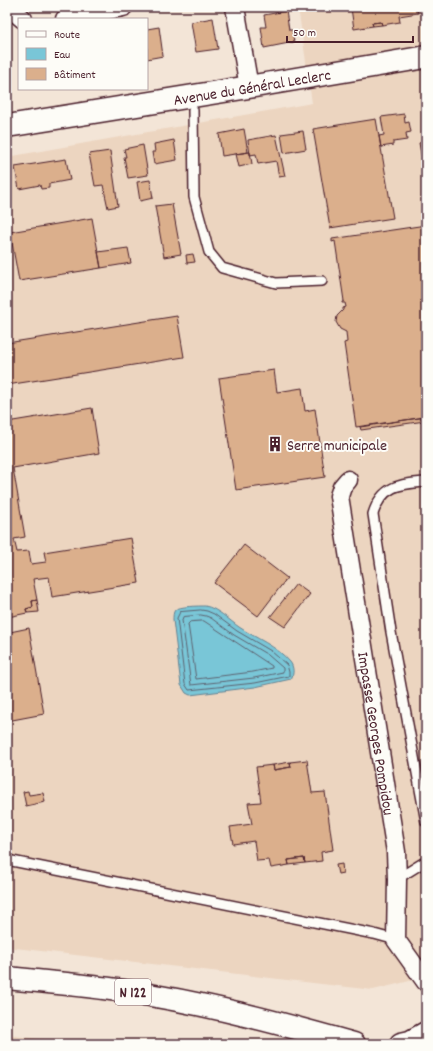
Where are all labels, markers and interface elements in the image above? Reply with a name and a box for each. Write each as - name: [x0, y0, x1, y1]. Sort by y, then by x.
- legend: [18, 18, 148, 90]
- scale bar: [287, 18, 413, 44]
- text: 50 m: [293, 25, 316, 42]
- text: Route: [54, 27, 80, 44]
- text: Eau: [54, 47, 70, 64]
- street label: Avenue du Général Leclerc: [172, 64, 333, 113]
- text: Bâtiment: [54, 67, 96, 84]
- building icon: Serre municipale: [266, 435, 284, 453]
- place label: Serre municipale: [287, 435, 387, 458]
- street label: Impasse Georges Pompidou: [350, 650, 399, 817]
- road number: N 122: [115, 979, 151, 1005]

